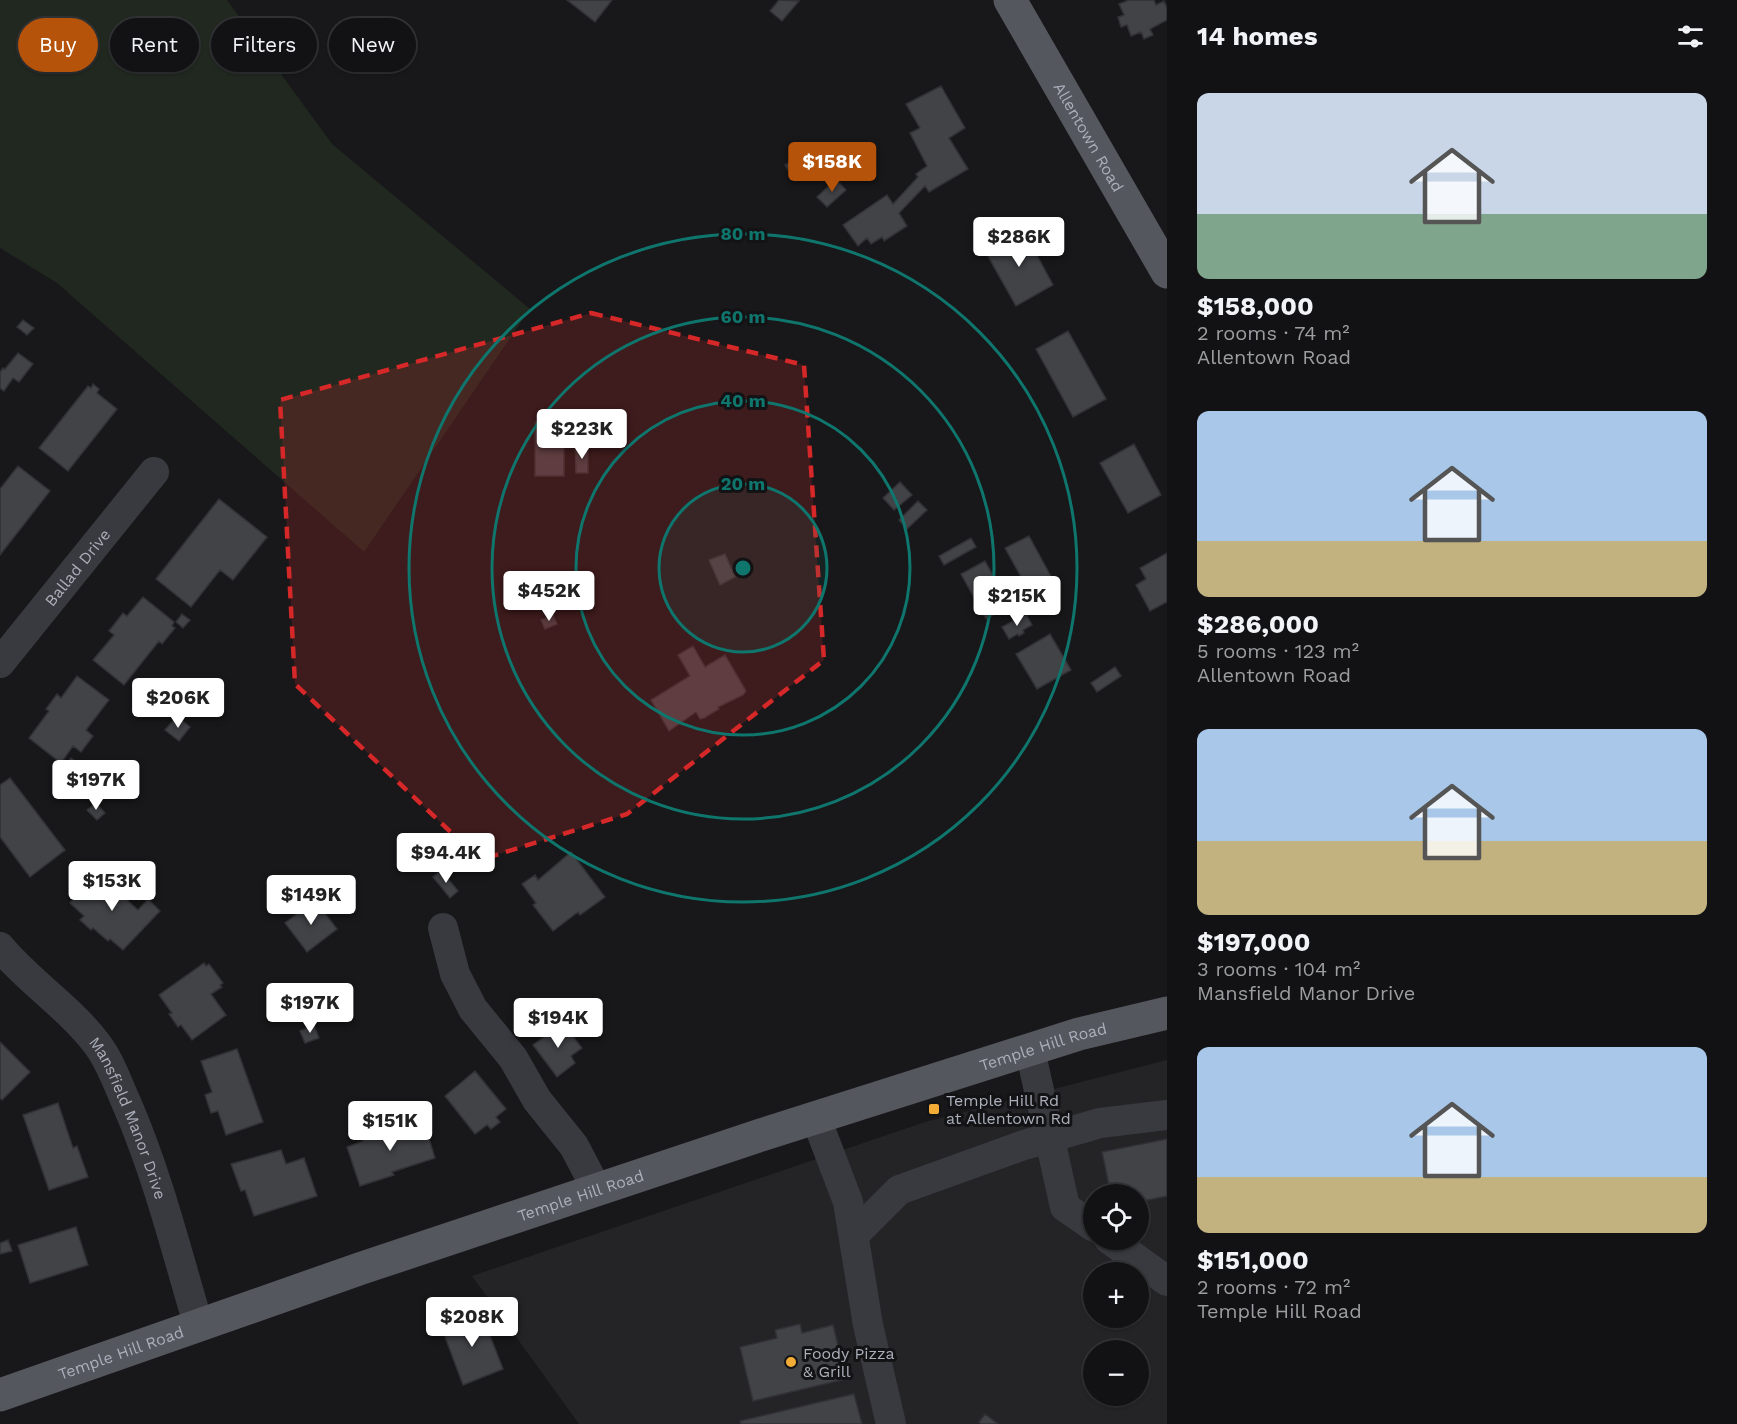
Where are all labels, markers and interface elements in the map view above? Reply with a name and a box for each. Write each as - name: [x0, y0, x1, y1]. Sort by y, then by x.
- chip: Buy: [18, 18, 98, 72]
- chip: Rent: [110, 18, 199, 72]
- chip: Filters: [211, 18, 317, 72]
- chip: New: [329, 18, 416, 72]
- icon: filters: [1674, 20, 1707, 53]
- text: 14 homes: [1197, 21, 1318, 51]
- street label: Allentown Road: [1049, 79, 1128, 195]
- icon: home: [1398, 132, 1506, 240]
- pin: $158K: [790, 142, 874, 193]
- text: $158K: [802, 149, 862, 173]
- pin: $286K: [977, 217, 1061, 268]
- text: 80 m: [721, 223, 765, 244]
- text: $286K: [987, 224, 1051, 248]
- text: $158,000: [1197, 291, 1314, 321]
- text: 60 m: [721, 306, 765, 327]
- text: 2 rooms · 74 m²: [1197, 321, 1350, 345]
- text: Allentown Road: [1197, 345, 1351, 369]
- text: 40 m: [720, 390, 766, 411]
- pin: $223K: [540, 409, 624, 460]
- text: $223K: [551, 416, 613, 440]
- icon: home: [1398, 450, 1506, 558]
- text: 20 m: [721, 473, 765, 494]
- street label: Ballad Drive: [41, 525, 114, 610]
- centre of rings: [733, 558, 753, 578]
- pin: $452K: [507, 571, 591, 622]
- pin: $215K: [975, 576, 1059, 627]
- text: $452K: [517, 578, 581, 602]
- text: $215K: [988, 583, 1046, 607]
- text: $286,000: [1197, 609, 1319, 639]
- text: 5 rooms · 123 m²: [1197, 639, 1359, 663]
- text: Allentown Road: [1197, 663, 1351, 687]
- pin: $206K: [136, 678, 220, 729]
- text: $206K: [146, 685, 210, 709]
- pin: $197K: [54, 760, 138, 811]
- text: $197K: [66, 767, 126, 791]
- icon: home: [1398, 768, 1506, 876]
- pin: $94.4K: [397, 833, 495, 884]
- text: $94.4K: [411, 840, 481, 864]
- pin: $153K: [70, 861, 154, 912]
- text: $153K: [83, 868, 141, 892]
- pin: $149K: [269, 875, 353, 926]
- text: $149K: [281, 882, 341, 906]
- text: $197,000: [1197, 927, 1310, 957]
- text: 3 rooms · 104 m²: [1197, 957, 1360, 981]
- text: Mansfield Manor Drive: [1197, 981, 1415, 1005]
- pin: $197K: [268, 983, 352, 1034]
- text: $197K: [280, 990, 340, 1014]
- pin: $194K: [516, 998, 600, 1049]
- text: $194K: [528, 1005, 588, 1029]
- street label: Temple Hill Road: [977, 1019, 1109, 1075]
- street label: Mansfield Manor Drive: [85, 1033, 170, 1202]
- icon: home: [1398, 1086, 1506, 1194]
- place label: Temple Hill Rd at Allentown Rd: [946, 1091, 1071, 1128]
- pin: $151K: [348, 1101, 432, 1152]
- marker: Temple Hill Rd at Allentown Rd: [927, 1102, 941, 1116]
- text: $151K: [362, 1108, 418, 1132]
- street label: Temple Hill Road: [515, 1166, 646, 1225]
- map controls: [1083, 1184, 1149, 1406]
- button: locate: [1083, 1184, 1149, 1250]
- text: $151,000: [1197, 1245, 1309, 1275]
- button: +: [1083, 1262, 1149, 1328]
- text: 2 rooms · 72 m²: [1197, 1275, 1350, 1299]
- pin: $208K: [430, 1297, 514, 1348]
- text: Temple Hill Road: [1197, 1299, 1362, 1323]
- text: $208K: [440, 1304, 504, 1328]
- street label: Temple Hill Road: [56, 1322, 186, 1384]
- button: −: [1083, 1340, 1149, 1406]
- place label: Foody Pizza & Grill: [803, 1344, 895, 1381]
- marker: Foody Pizza & Grill: [784, 1355, 798, 1369]

